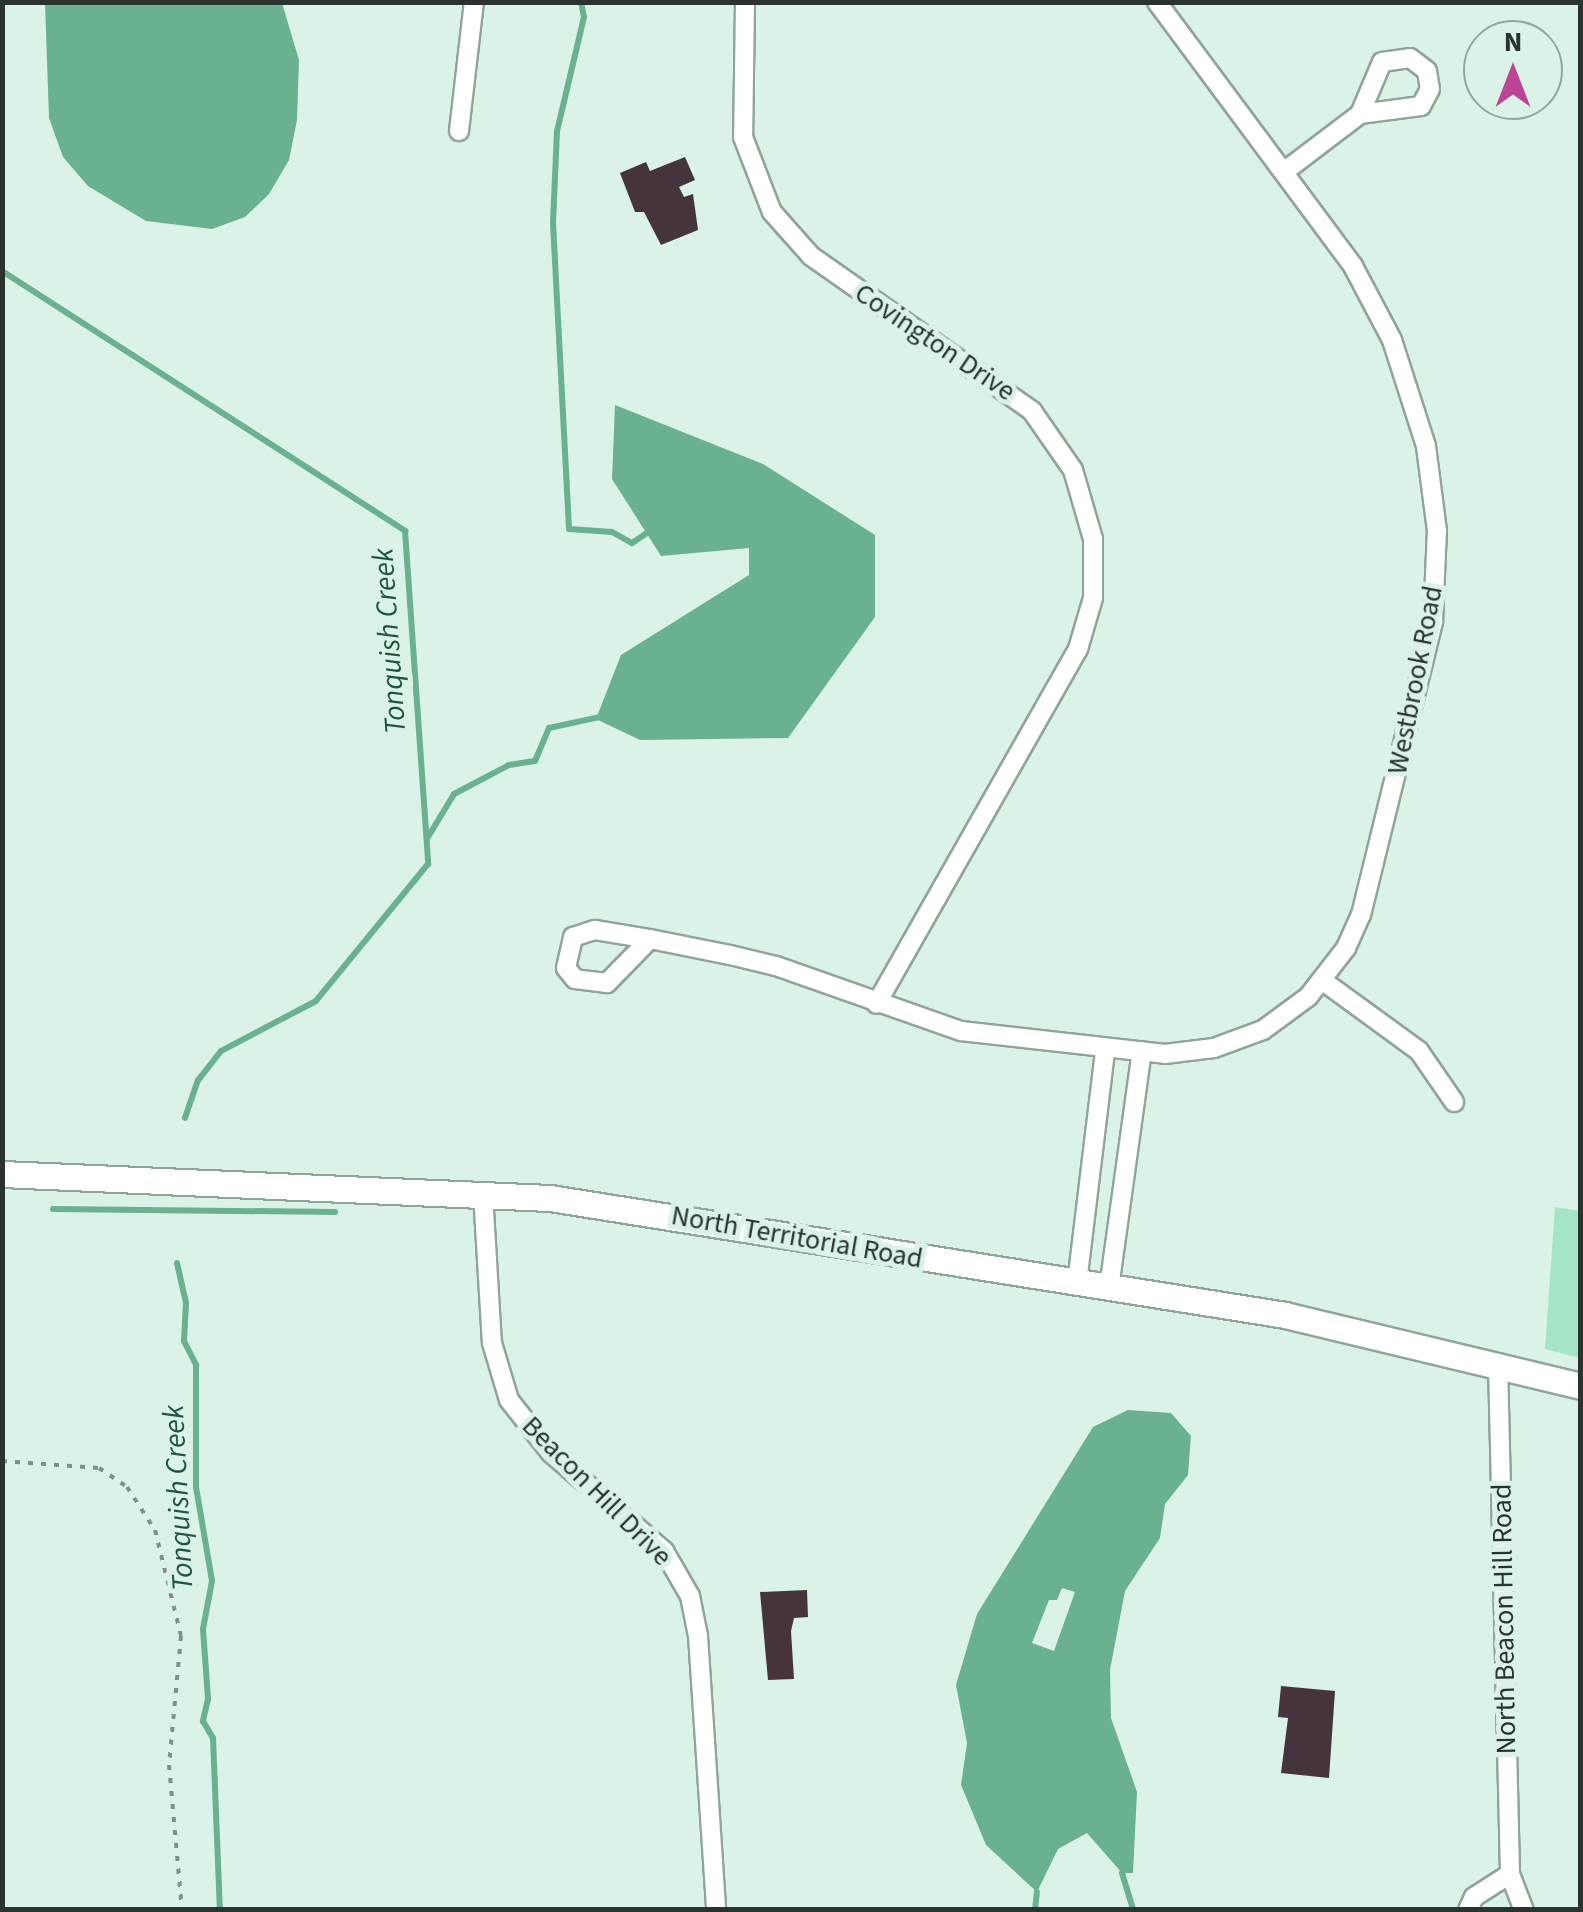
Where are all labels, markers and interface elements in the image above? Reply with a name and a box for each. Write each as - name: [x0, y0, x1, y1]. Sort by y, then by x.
- north arrow: [1463, 20, 1563, 120]
- text: N: [1504, 22, 1522, 62]
- street label: Covington Drive: [848, 276, 1022, 408]
- water label: Tonquish Creek: [366, 547, 414, 735]
- street label: Westbrook Road: [1380, 583, 1450, 777]
- street label: North Territorial Road: [669, 1198, 925, 1276]
- water label: Tonquish Creek: [156, 1404, 202, 1592]
- street label: Beacon Hill Drive: [515, 1409, 679, 1573]
- street label: North Beacon Hill Road: [1485, 1483, 1523, 1755]

